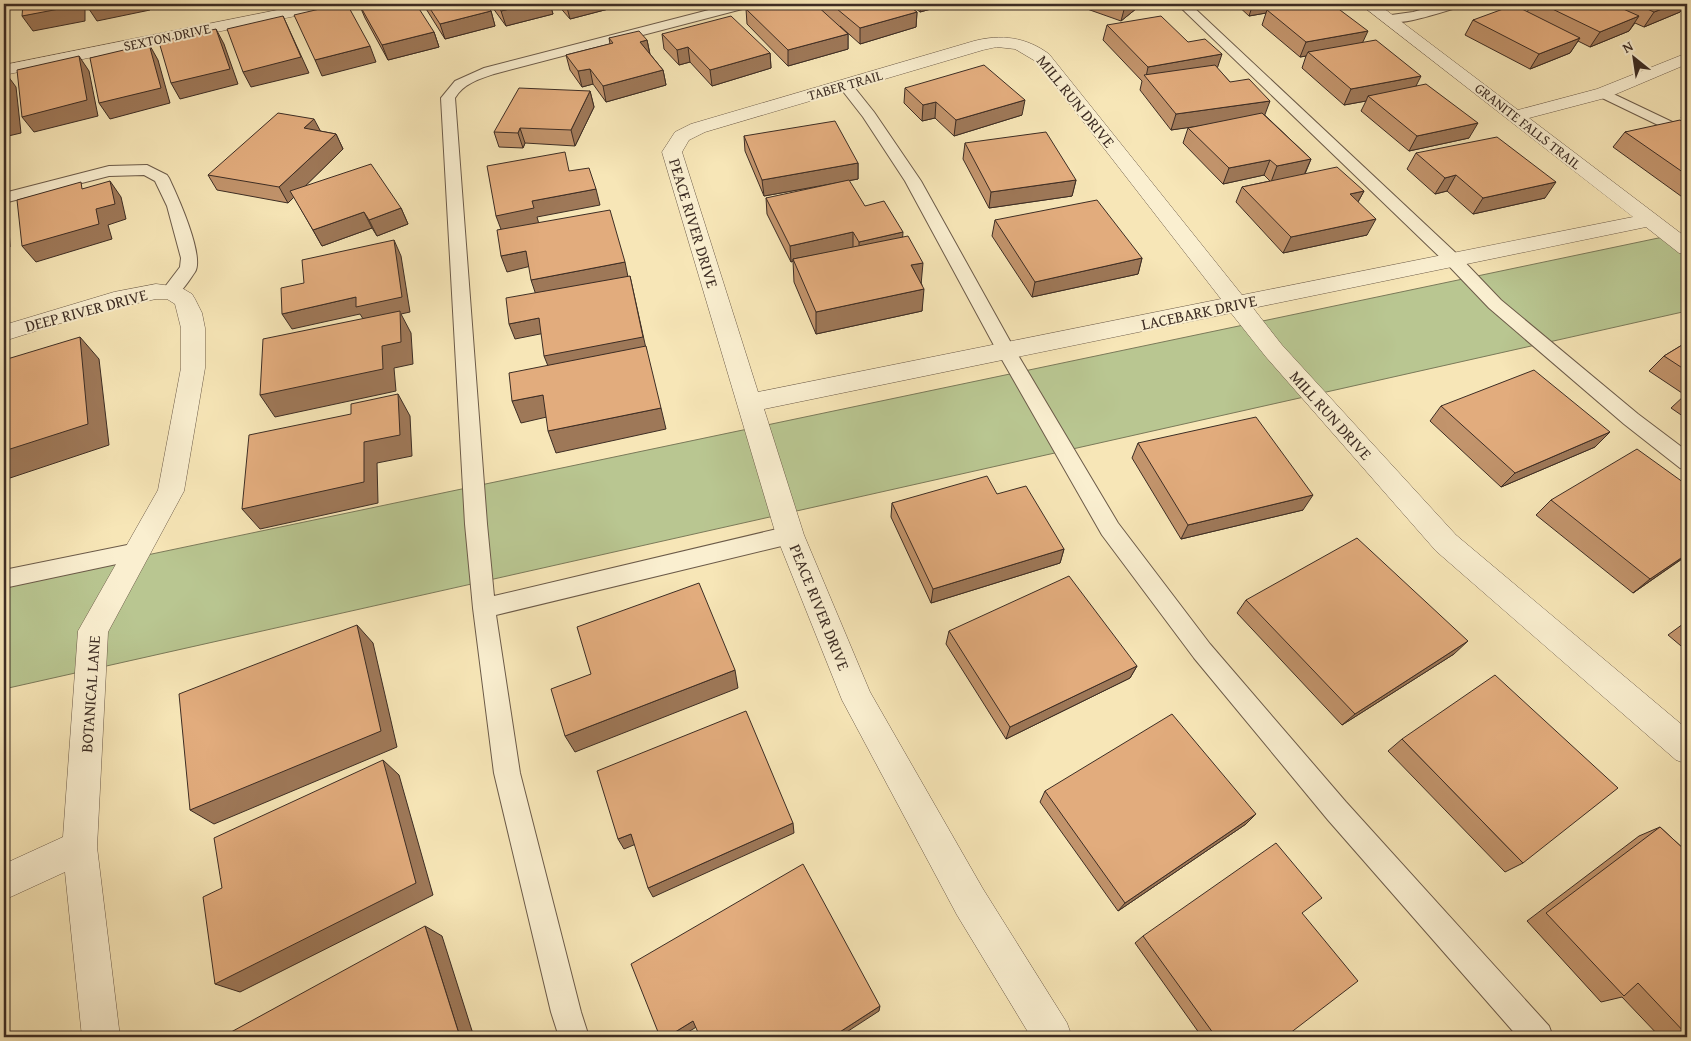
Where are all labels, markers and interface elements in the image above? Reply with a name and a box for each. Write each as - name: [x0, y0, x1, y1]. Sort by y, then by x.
- street label: SEXTON DRIVE: [122, 18, 212, 56]
- north arrow: [1608, 32, 1658, 82]
- text: N: [1618, 35, 1637, 58]
- street label: MILL RUN DRIVE: [1031, 49, 1121, 153]
- street label: TABER TRAIL: [805, 65, 885, 105]
- street label: GRANITE FALLS TRAIL: [1471, 78, 1585, 174]
- street label: PEACE RIVER DRIVE: [663, 155, 725, 291]
- street label: DEEP RIVER DRIVE: [22, 282, 150, 338]
- street label: LACEBARK DRIVE: [1139, 288, 1259, 336]
- street label: MILL RUN DRIVE: [1284, 365, 1378, 465]
- street label: PEACE RIVER DRIVE: [784, 540, 856, 674]
- street label: BOTANICAL LANE: [74, 635, 106, 753]

